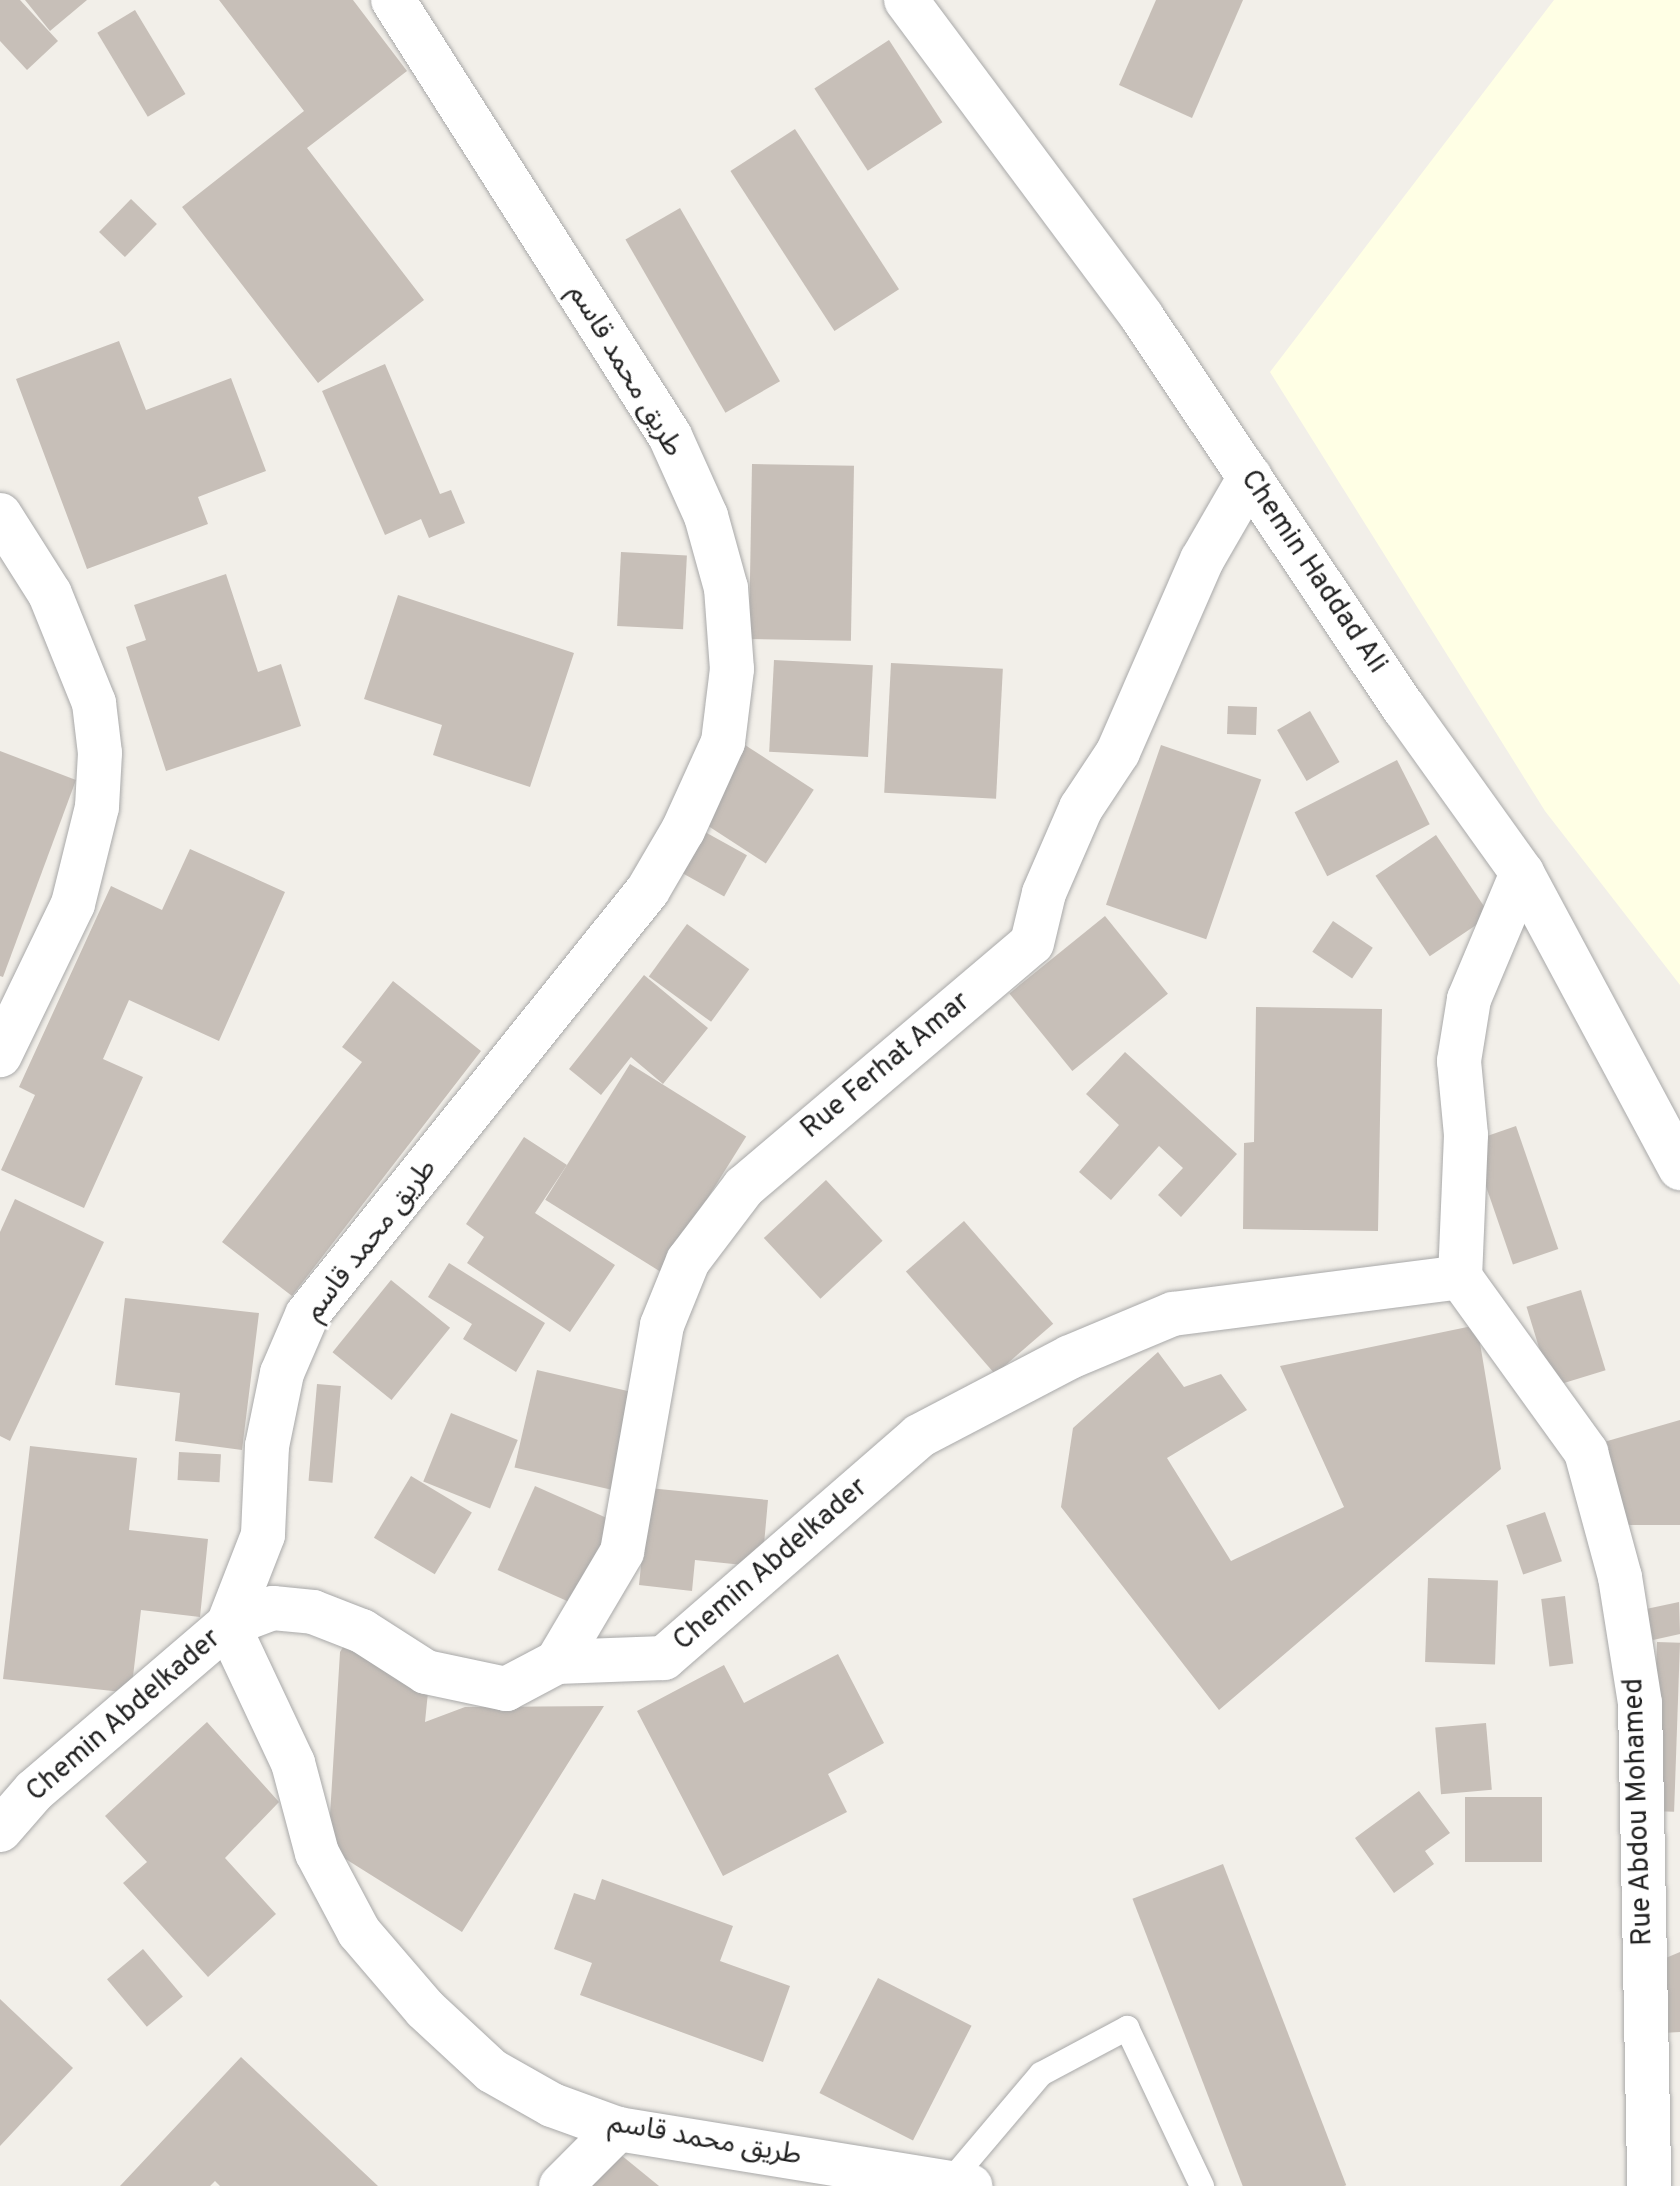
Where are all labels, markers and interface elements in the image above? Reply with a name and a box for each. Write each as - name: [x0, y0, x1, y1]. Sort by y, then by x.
- street label: طريق محمد قاسم: [560, 279, 690, 463]
- street label: Chemin Haddad Ali: [1232, 463, 1394, 681]
- street label: Rue Ferhat Amar: [794, 985, 978, 1147]
- street label: طريق محمد قاسم: [298, 1153, 444, 1327]
- street label: Chemin Abdelkader: [667, 1471, 875, 1659]
- street label: Chemin Abdelkader: [20, 1622, 228, 1810]
- street label: Rue Abdou Mohamed: [1618, 1677, 1660, 1947]
- street label: طريق محمد قاسم: [606, 2106, 804, 2174]

